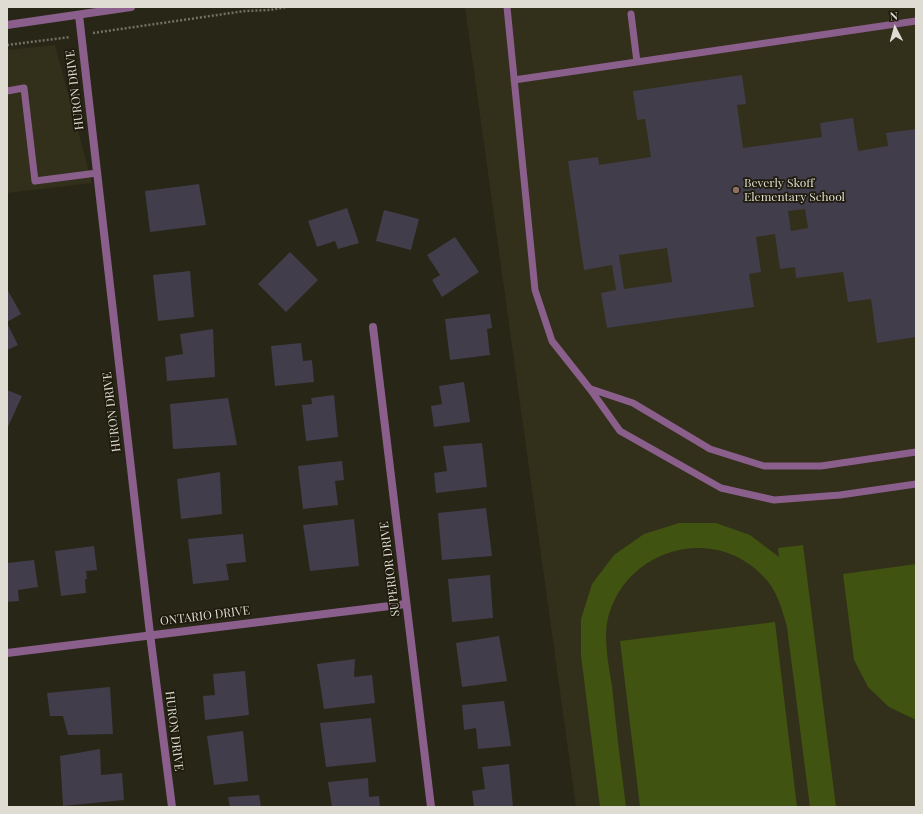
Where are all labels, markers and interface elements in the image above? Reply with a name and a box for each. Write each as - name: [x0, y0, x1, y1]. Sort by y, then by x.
- north arrow: [875, 8, 915, 48]
- text: N: [889, 8, 898, 23]
- street label: HURON DRIVE: [63, 49, 87, 131]
- place label: Beverly Skoff Elementary School: [744, 176, 845, 204]
- marker: Beverly Skoff Elementary School: [731, 185, 741, 195]
- street label: HURON DRIVE: [100, 371, 124, 453]
- street label: SUPERIOR DRIVE: [377, 521, 403, 617]
- street label: ONTARIO DRIVE: [159, 603, 251, 629]
- street label: HURON DRIVE: [162, 690, 186, 772]

